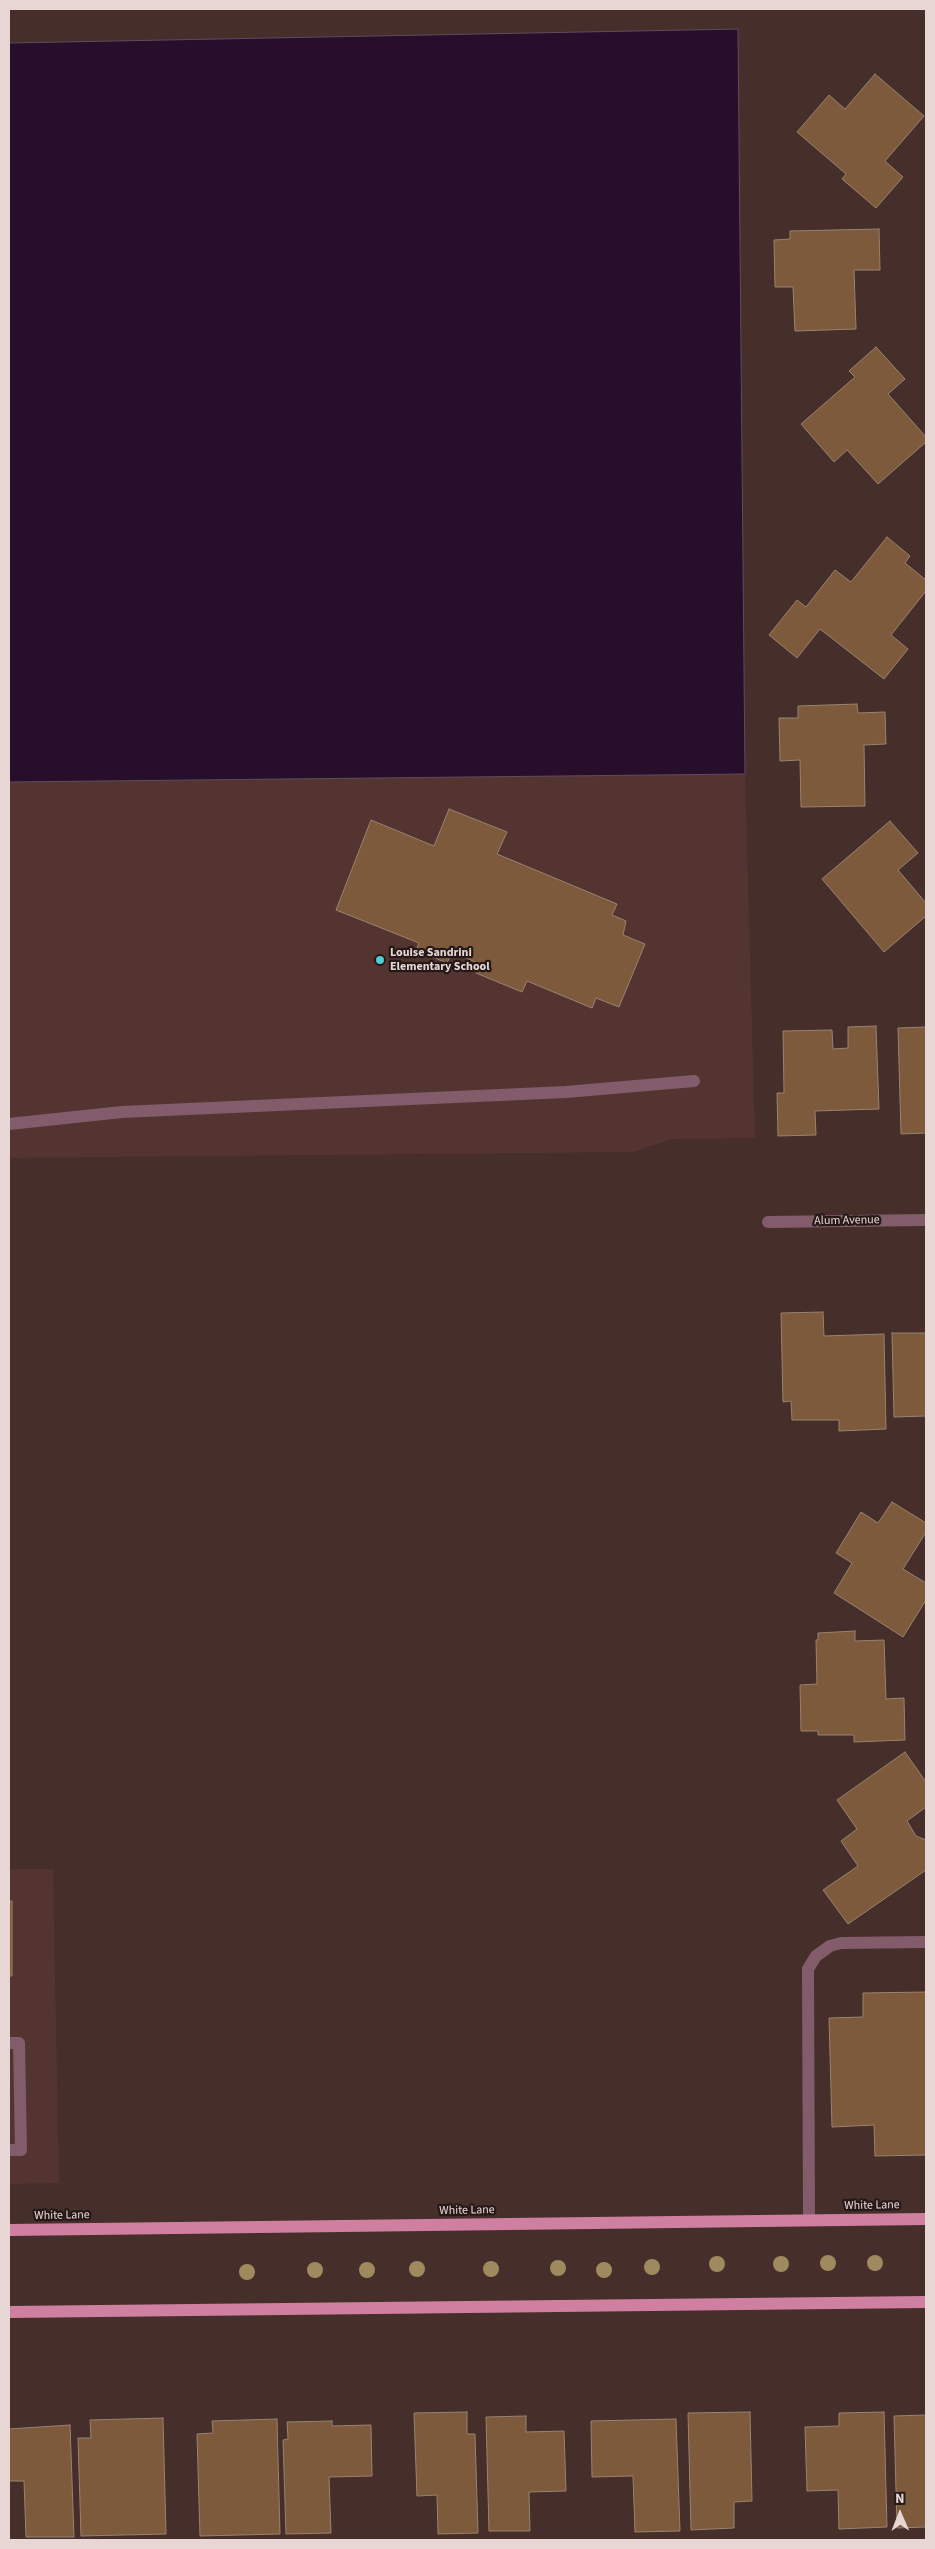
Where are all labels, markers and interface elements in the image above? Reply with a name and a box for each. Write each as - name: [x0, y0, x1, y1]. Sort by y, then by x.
- place label: Louise Sandrini Elementary School: [390, 946, 490, 974]
- marker: Louise Sandrini Elementary School: [374, 954, 386, 966]
- street label: Alum Avenue: [814, 1213, 880, 1229]
- street label: White Lane: [844, 2198, 900, 2214]
- street label: White Lane: [439, 2203, 495, 2219]
- street label: White Lane: [34, 2208, 90, 2224]
- north arrow: [875, 2489, 925, 2539]
- text: N: [895, 2489, 905, 2509]

